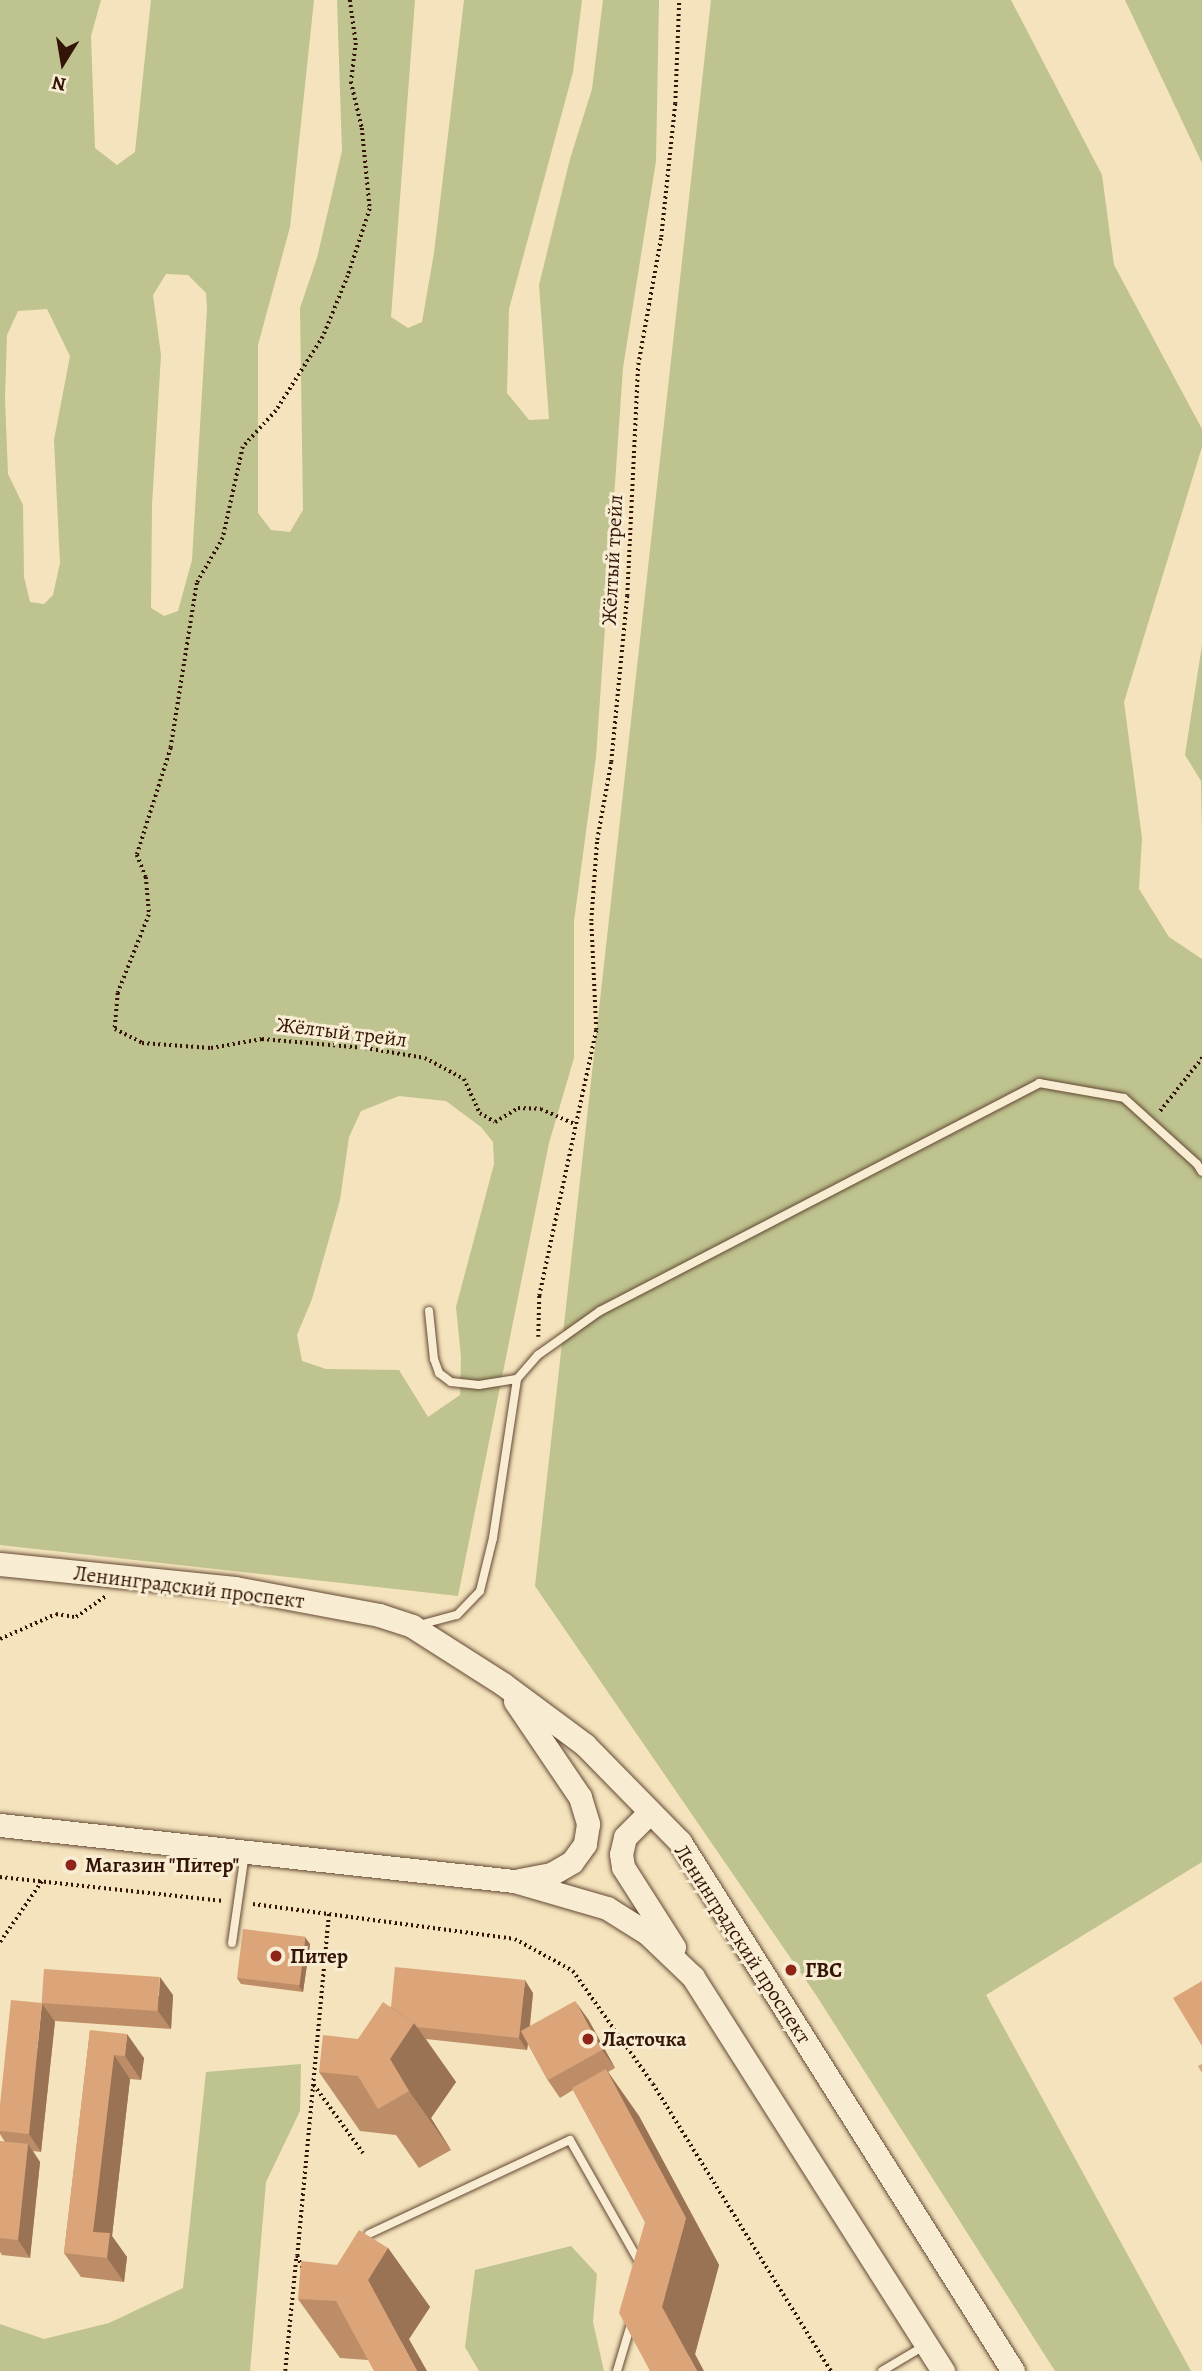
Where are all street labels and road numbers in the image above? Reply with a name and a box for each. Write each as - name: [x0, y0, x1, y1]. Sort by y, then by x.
- street label: Жёлтый трейл: [596, 494, 628, 626]
- street label: Жёлтый трейл: [275, 1012, 409, 1052]
- street label: Ленинградский проспект: [72, 1560, 306, 1614]
- street label: Ленинградский проспект: [669, 1840, 817, 2048]

